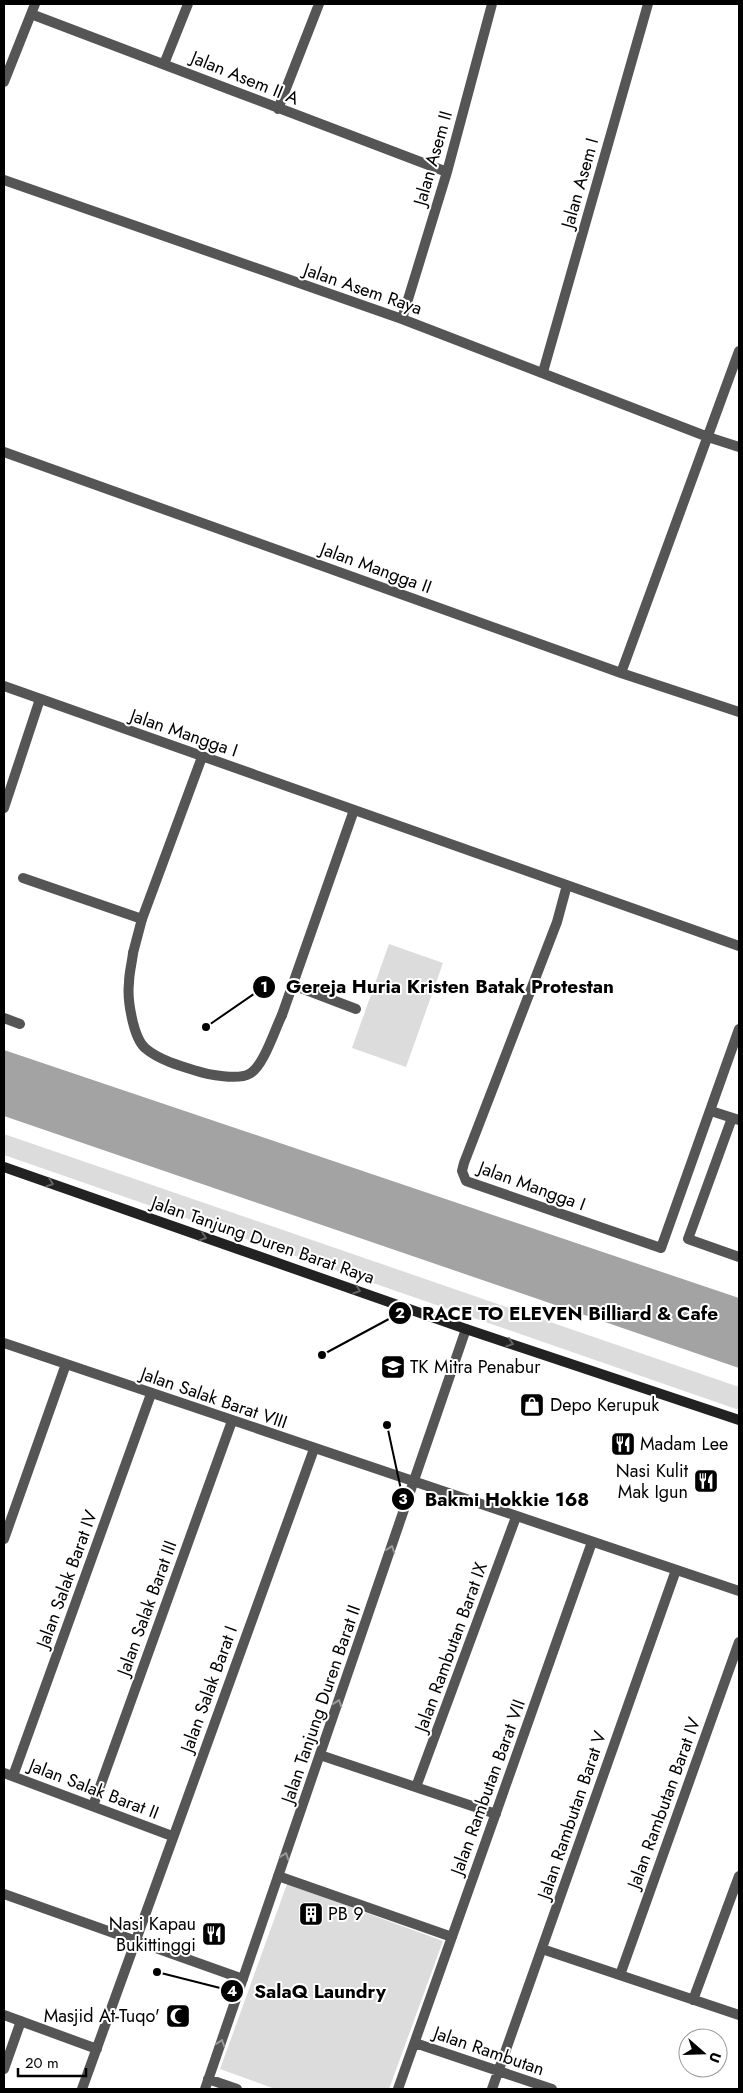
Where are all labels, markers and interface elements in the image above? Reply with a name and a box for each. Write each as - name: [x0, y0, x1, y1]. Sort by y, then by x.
- street label: Jalan Asem II A: [185, 44, 303, 112]
- street label: Jalan Asem II: [407, 108, 459, 210]
- street label: Jalan Asem I: [554, 135, 605, 233]
- street label: Jalan Asem Raya: [298, 256, 426, 321]
- street label: Jalan Mangga II: [315, 535, 435, 600]
- street label: Jalan Mangga I: [125, 702, 241, 764]
- callout: Gereja Huria Kristen Batak Protestan: [251, 970, 624, 1004]
- text: Gereja Huria Kristen Batak Protestan: [286, 973, 614, 1000]
- text: 1: [260, 976, 268, 998]
- street label: Jalan Mangga I: [473, 1154, 589, 1217]
- one-way arrow: [45, 1177, 54, 1187]
- street label: Jalan Tanjung Duren Barat Raya: [146, 1189, 378, 1290]
- one-way arrow: [198, 1231, 207, 1241]
- one-way arrow: [352, 1284, 360, 1294]
- callout: RACE TO ELEVEN Billiard & Cafe: [387, 1296, 728, 1330]
- text: RACE TO ELEVEN Billiard & Cafe: [422, 1300, 718, 1327]
- text: 2: [395, 1302, 405, 1324]
- one-way arrow: [505, 1338, 514, 1348]
- school or university icon: TK Mitra Penabur: [380, 1354, 406, 1380]
- place label: TK Mitra Penabur: [410, 1354, 541, 1380]
- street label: Jalan Salak Barat VIII: [135, 1360, 291, 1435]
- shop icon: Depo Kerupuk: [519, 1392, 545, 1418]
- place label: Depo Kerupuk: [550, 1392, 659, 1418]
- restaurant icon: Madam Lee: [610, 1431, 636, 1457]
- place label: Madam Lee: [640, 1431, 728, 1457]
- place label: Nasi Kulit Mak Igun: [616, 1458, 689, 1505]
- restaurant icon: Nasi Kulit Mak Igun: [693, 1468, 719, 1494]
- callout: Bakmi Hokkie 168: [390, 1482, 600, 1516]
- text: Bakmi Hokkie 168: [425, 1486, 589, 1513]
- text: 3: [398, 1488, 408, 1510]
- street label: Jalan Salak Barat IV: [29, 1506, 104, 1653]
- street label: Jalan Salak Barat III: [110, 1537, 183, 1681]
- one-way arrow: [385, 1546, 395, 1554]
- street label: Jalan Rambutan Barat IX: [408, 1559, 494, 1737]
- street label: Jalan Tanjung Duren Barat II: [274, 1601, 367, 1809]
- street label: Jalan Salak Barat I: [173, 1622, 244, 1758]
- street label: Jalan Rambutan Barat VII: [443, 1696, 532, 1880]
- one-way arrow: [333, 1699, 343, 1708]
- street label: Jalan Rambutan Barat IV: [620, 1714, 707, 1894]
- street label: Jalan Rambutan Barat V: [530, 1727, 613, 1904]
- street label: Jalan Salak Barat II: [23, 1752, 163, 1826]
- one-way arrow: [279, 1853, 289, 1861]
- building icon: PB 9: [298, 1901, 324, 1927]
- place label: PB 9: [328, 1901, 364, 1927]
- place label: Nasi Kapau Bukittinggi: [109, 1911, 196, 1958]
- restaurant icon: Nasi Kapau Bukittinggi: [201, 1921, 227, 1947]
- callout: SalaQ Laundry: [219, 1974, 396, 2008]
- text: SalaQ Laundry: [254, 1978, 387, 2005]
- text: 4: [227, 1980, 237, 2002]
- place label: Masjid At-Tuqo': [44, 2003, 160, 2029]
- mosque icon: Masjid At-Tuqo': [165, 2003, 191, 2029]
- street label: Jalan Rambutan: [428, 2019, 548, 2082]
- north arrow: [678, 2028, 728, 2078]
- one-way arrow: [215, 2040, 225, 2048]
- scale bar: [18, 2046, 85, 2078]
- text: U: [704, 2049, 726, 2065]
- text: 20 m: [25, 2052, 59, 2074]

